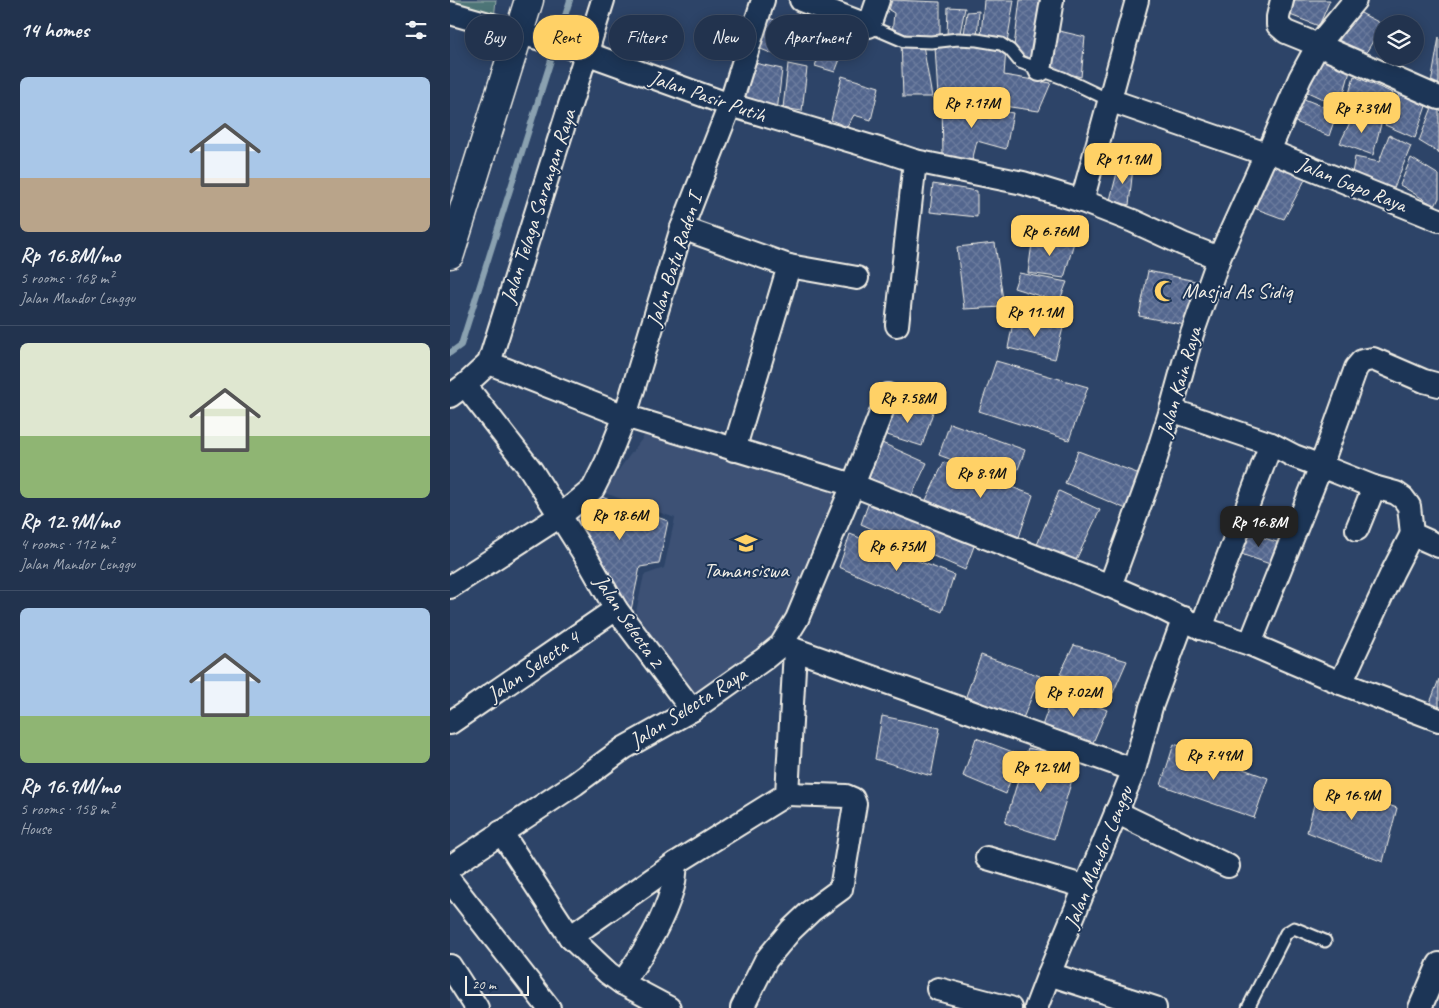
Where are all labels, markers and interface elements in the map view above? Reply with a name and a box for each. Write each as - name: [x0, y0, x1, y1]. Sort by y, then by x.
- chip: Buy: [465, 15, 523, 60]
- chip: Rent: [533, 15, 599, 60]
- chip: Filters: [609, 15, 684, 60]
- chip: New: [694, 15, 756, 60]
- chip: Apartment: [766, 15, 868, 60]
- map controls: [1374, 15, 1424, 65]
- button: layers: [1374, 15, 1424, 65]
- icon: filters: [402, 16, 430, 44]
- text: 14 homes: [20, 17, 89, 43]
- street label: Jalan Pasir Putih: [646, 64, 770, 128]
- pin: Rp 7.17M: [920, 86, 1024, 129]
- pin: Rp 7.39M: [1310, 92, 1414, 134]
- text: Rp 7.17M: [944, 93, 1000, 113]
- text: Rp 7.39M: [1334, 98, 1390, 118]
- street label: Jalan Telaga Sarangan Raya: [494, 104, 582, 307]
- icon: home: [180, 110, 270, 200]
- pin: Rp 11.9M: [1071, 142, 1175, 185]
- text: Rp 11.9M: [1095, 149, 1151, 169]
- street label: Jalan Gapo Raya: [1292, 150, 1413, 219]
- street label: Jalan Batu Raden I: [640, 186, 709, 330]
- pin: Rp 6.76M: [998, 214, 1102, 257]
- text: Rp 6.76M: [1022, 221, 1078, 241]
- text: Rp 16.8M/mo: [20, 242, 120, 268]
- text: 5 rooms · 168 m²: [20, 268, 114, 288]
- mosque icon: Masjid As Sidiq: [1152, 278, 1178, 304]
- place label: Masjid As Sidiq: [1182, 278, 1294, 304]
- text: Jalan Mandor Lenggu: [20, 288, 135, 308]
- pin: Rp 11.1M: [983, 296, 1087, 338]
- text: Rp 11.1M: [1007, 302, 1063, 322]
- street label: Jalan Kain Raya: [1151, 322, 1208, 441]
- icon: home: [180, 375, 270, 465]
- pin: Rp 7.58M: [856, 382, 960, 424]
- text: Rp 7.58M: [880, 388, 936, 408]
- pin: Rp 8.9M: [935, 456, 1027, 499]
- text: Rp 8.9M: [957, 463, 1005, 483]
- pin: Rp 18.6M: [568, 498, 672, 541]
- text: Rp 18.6M: [592, 505, 648, 525]
- pin: Rp 16.8M: [1207, 506, 1311, 548]
- text: Rp 12.9M/mo: [20, 508, 119, 534]
- text: Rp 16.8M: [1231, 512, 1287, 532]
- school or university icon: Tamansiswa: [733, 530, 759, 556]
- pin: Rp 6.75M: [845, 530, 949, 572]
- text: 4 rooms · 112 m²: [20, 534, 114, 554]
- text: Rp 6.75M: [869, 536, 925, 556]
- text: Jalan Mandor Lenggu: [20, 554, 135, 574]
- place label: Tamansiswa: [704, 557, 790, 583]
- street label: Jalan Selecta 2: [588, 569, 670, 674]
- street label: Jalan Selecta 4: [481, 623, 586, 708]
- icon: home: [180, 640, 270, 730]
- street label: Jalan Selecta Raya: [624, 660, 753, 754]
- pin: Rp 7.02M: [1022, 676, 1126, 718]
- text: Rp 7.02M: [1046, 682, 1102, 702]
- pin: Rp 7.49M: [1162, 738, 1266, 781]
- text: Rp 7.49M: [1186, 745, 1242, 765]
- pin: Rp 12.9M: [989, 750, 1093, 793]
- text: Rp 12.9M: [1013, 757, 1069, 777]
- text: Rp 16.9M/mo: [20, 773, 120, 799]
- pin: Rp 16.9M: [1300, 778, 1404, 821]
- street label: Jalan Mandor Lenggu: [1057, 781, 1139, 933]
- text: Rp 16.9M: [1324, 785, 1380, 805]
- text: 5 rooms · 158 m²: [20, 799, 114, 819]
- text: House: [20, 819, 51, 839]
- scale bar: [465, 973, 529, 996]
- text: 20 m: [472, 976, 496, 993]

